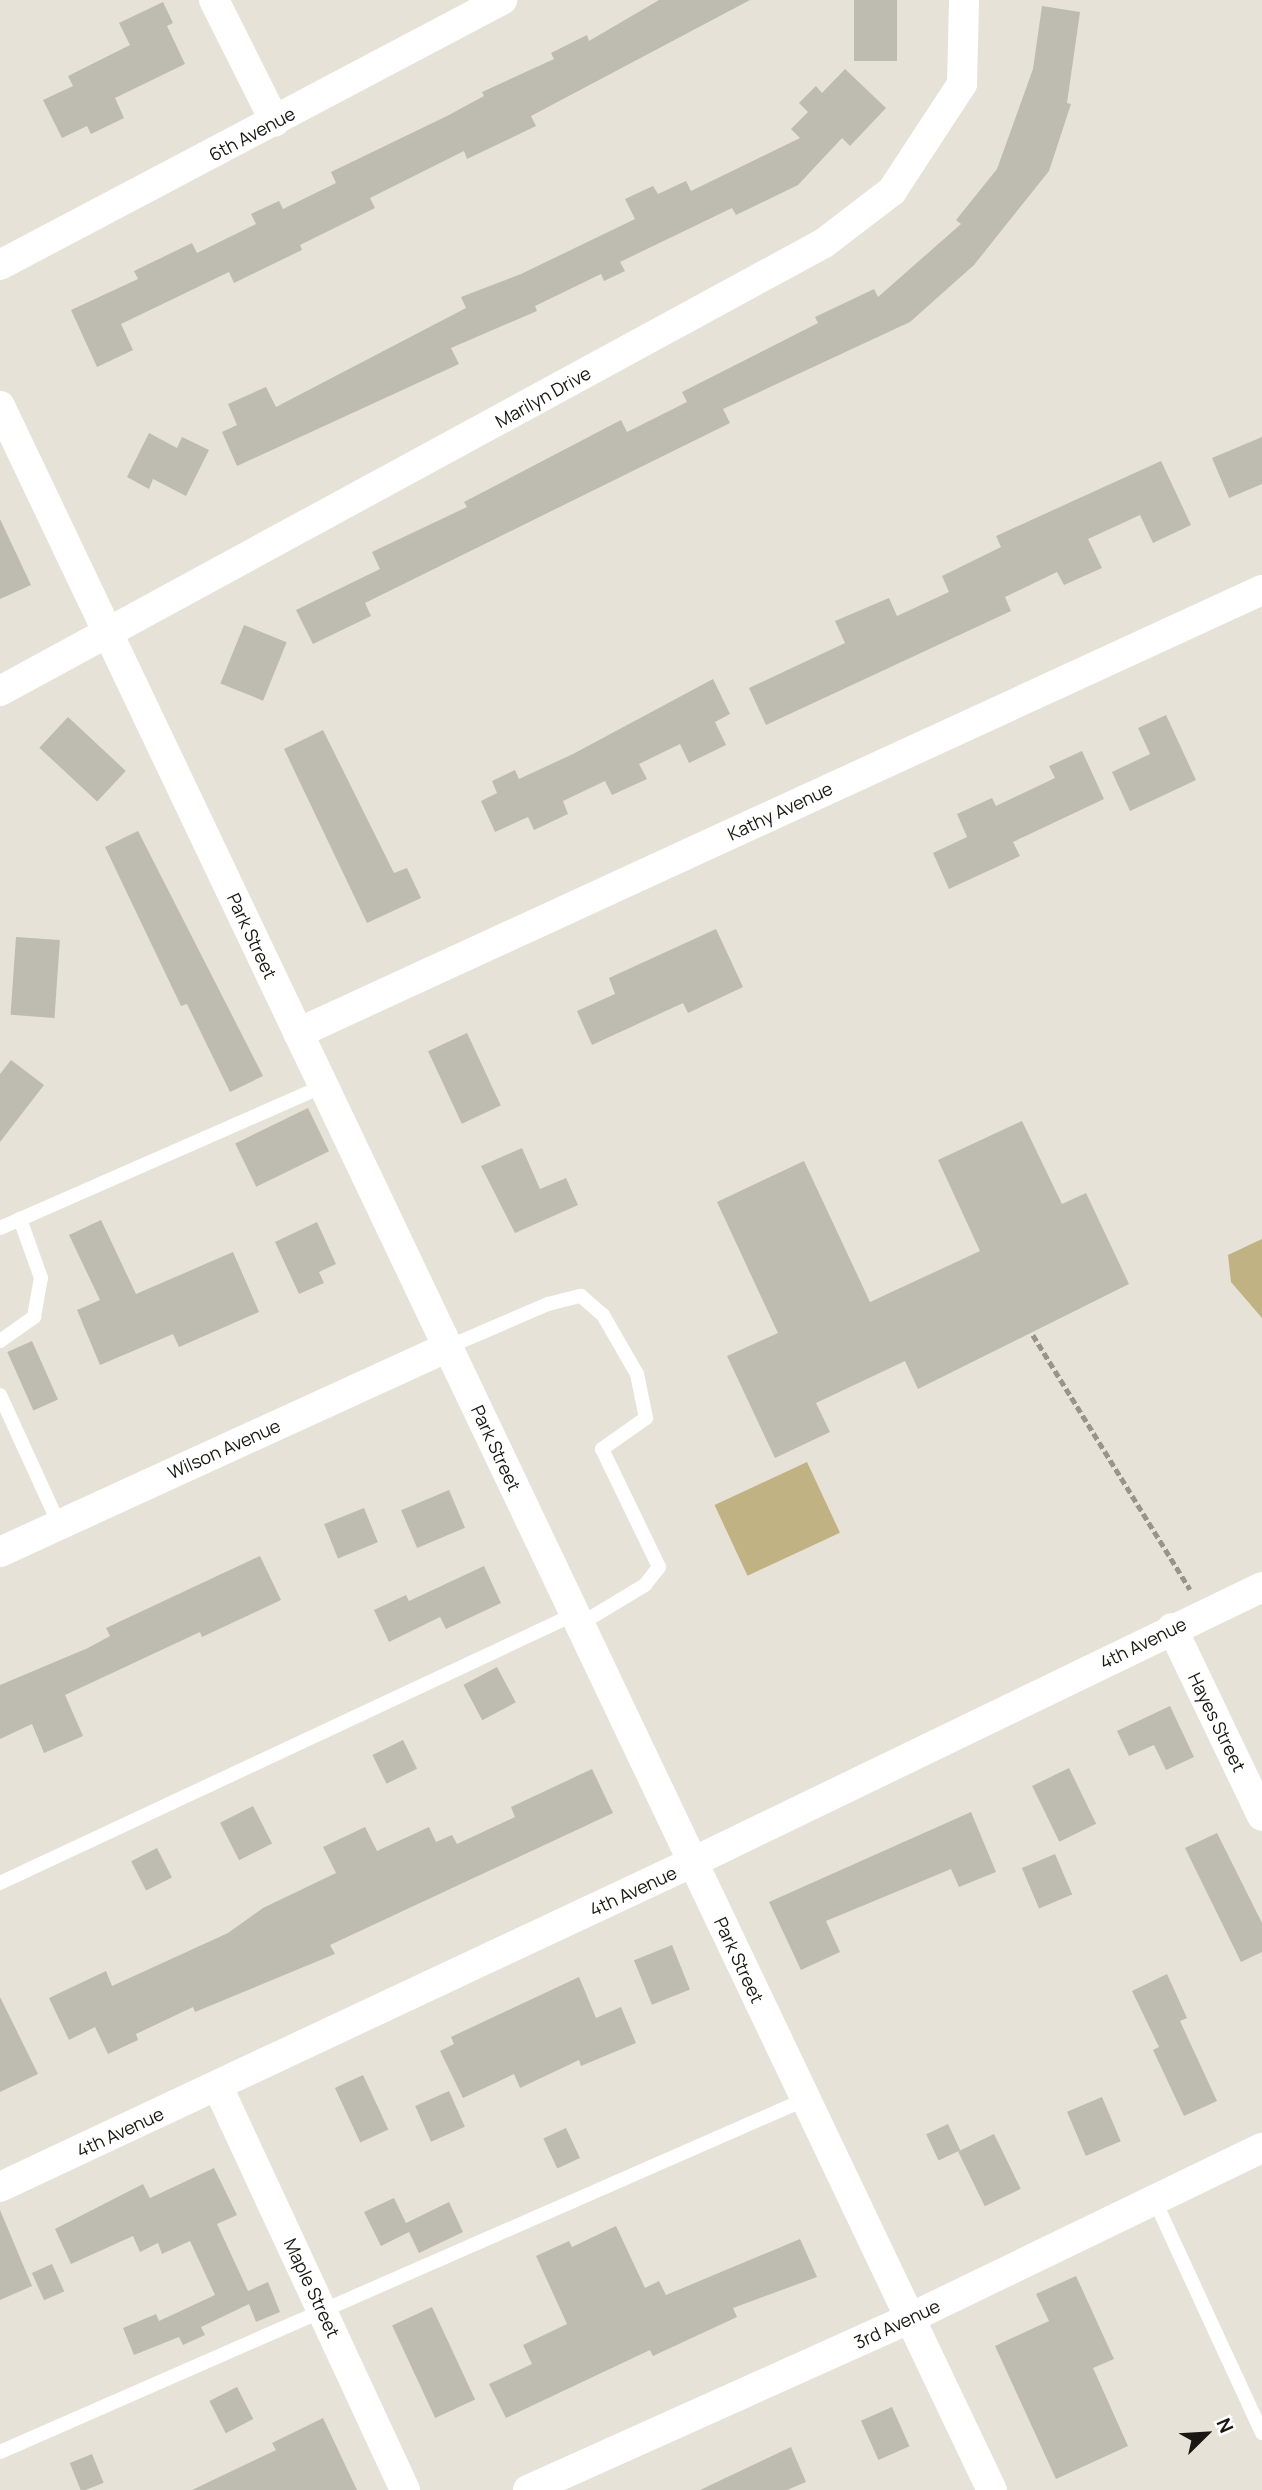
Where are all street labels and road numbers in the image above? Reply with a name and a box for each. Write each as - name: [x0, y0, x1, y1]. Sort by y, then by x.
- street label: 6th Avenue: [205, 102, 299, 166]
- street label: Marilyn Drive: [491, 362, 595, 432]
- street label: Kathy Avenue: [724, 777, 836, 845]
- street label: Park Street: [223, 890, 281, 982]
- street label: Park Street: [467, 1402, 525, 1494]
- street label: Wilson Avenue: [164, 1415, 284, 1483]
- street label: 4th Avenue: [1096, 1613, 1190, 1673]
- street label: Hayes Street: [1184, 1669, 1250, 1775]
- street label: 4th Avenue: [586, 1861, 680, 1921]
- street label: Park Street: [710, 1914, 768, 2006]
- street label: 4th Avenue: [73, 2102, 167, 2162]
- street label: Maple Street: [280, 2235, 344, 2341]
- street label: 3rd Avenue: [851, 2295, 943, 2353]

